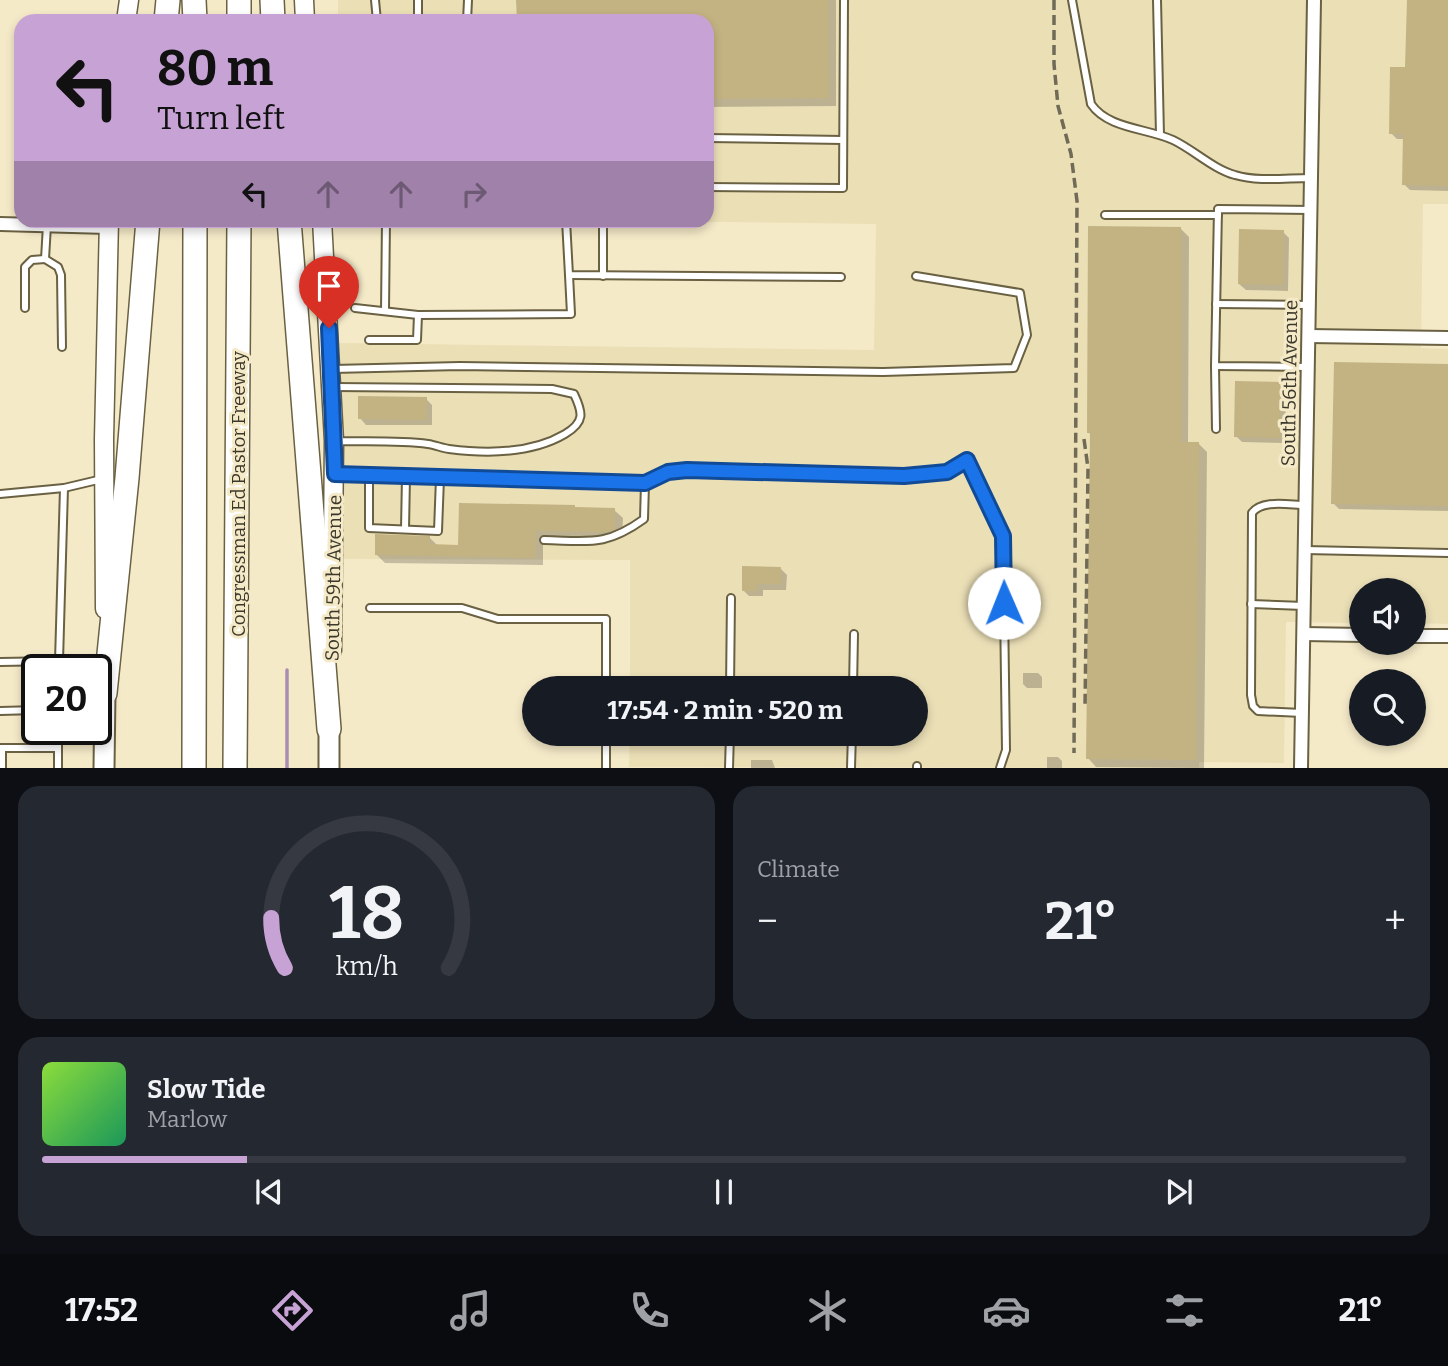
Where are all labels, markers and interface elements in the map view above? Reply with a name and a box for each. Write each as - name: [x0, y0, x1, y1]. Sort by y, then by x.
- text: 80 m: [157, 39, 273, 98]
- icon: left: [42, 42, 133, 133]
- text: Turn left: [157, 99, 285, 137]
- icon: left: [236, 175, 274, 213]
- icon: ahead: [309, 175, 347, 213]
- icon: ahead: [382, 175, 420, 213]
- icon: right: [455, 175, 493, 213]
- pin: [299, 256, 359, 328]
- icon: arrive: [310, 267, 348, 305]
- street label: South 56th Avenue: [1277, 300, 1302, 466]
- street label: Congressman Ed Pastor Freeway: [227, 350, 250, 637]
- street label: South 59th Avenue: [321, 495, 346, 661]
- position arrow: [967, 566, 1041, 640]
- map controls: [1349, 578, 1426, 746]
- button: sound: [1349, 578, 1426, 655]
- speed limit sign: 20: [21, 654, 112, 745]
- button: search: [1349, 669, 1426, 746]
- text: 17:54 · 2 min · 520 m: [607, 695, 843, 726]
- text: Climate: [757, 855, 840, 883]
- text: 18: [329, 871, 404, 958]
- text: 21°: [1045, 890, 1117, 953]
- text: −: [757, 898, 778, 944]
- text: +: [1384, 898, 1406, 944]
- text: km/h: [336, 952, 398, 982]
- text: Slow Tide: [147, 1074, 266, 1105]
- text: Marlow: [147, 1105, 227, 1133]
- icon: previous: [250, 1173, 288, 1211]
- icon: pause: [705, 1173, 743, 1211]
- icon: next: [1160, 1173, 1198, 1211]
- icon: directions: [268, 1286, 317, 1335]
- icon: music: [446, 1286, 495, 1335]
- icon: phone: [625, 1286, 674, 1335]
- icon: climate: [803, 1286, 852, 1335]
- icon: car: [982, 1286, 1031, 1335]
- icon: filters: [1160, 1286, 1209, 1335]
- text: 17:52: [65, 1291, 138, 1329]
- text: 21°: [1339, 1291, 1383, 1329]

